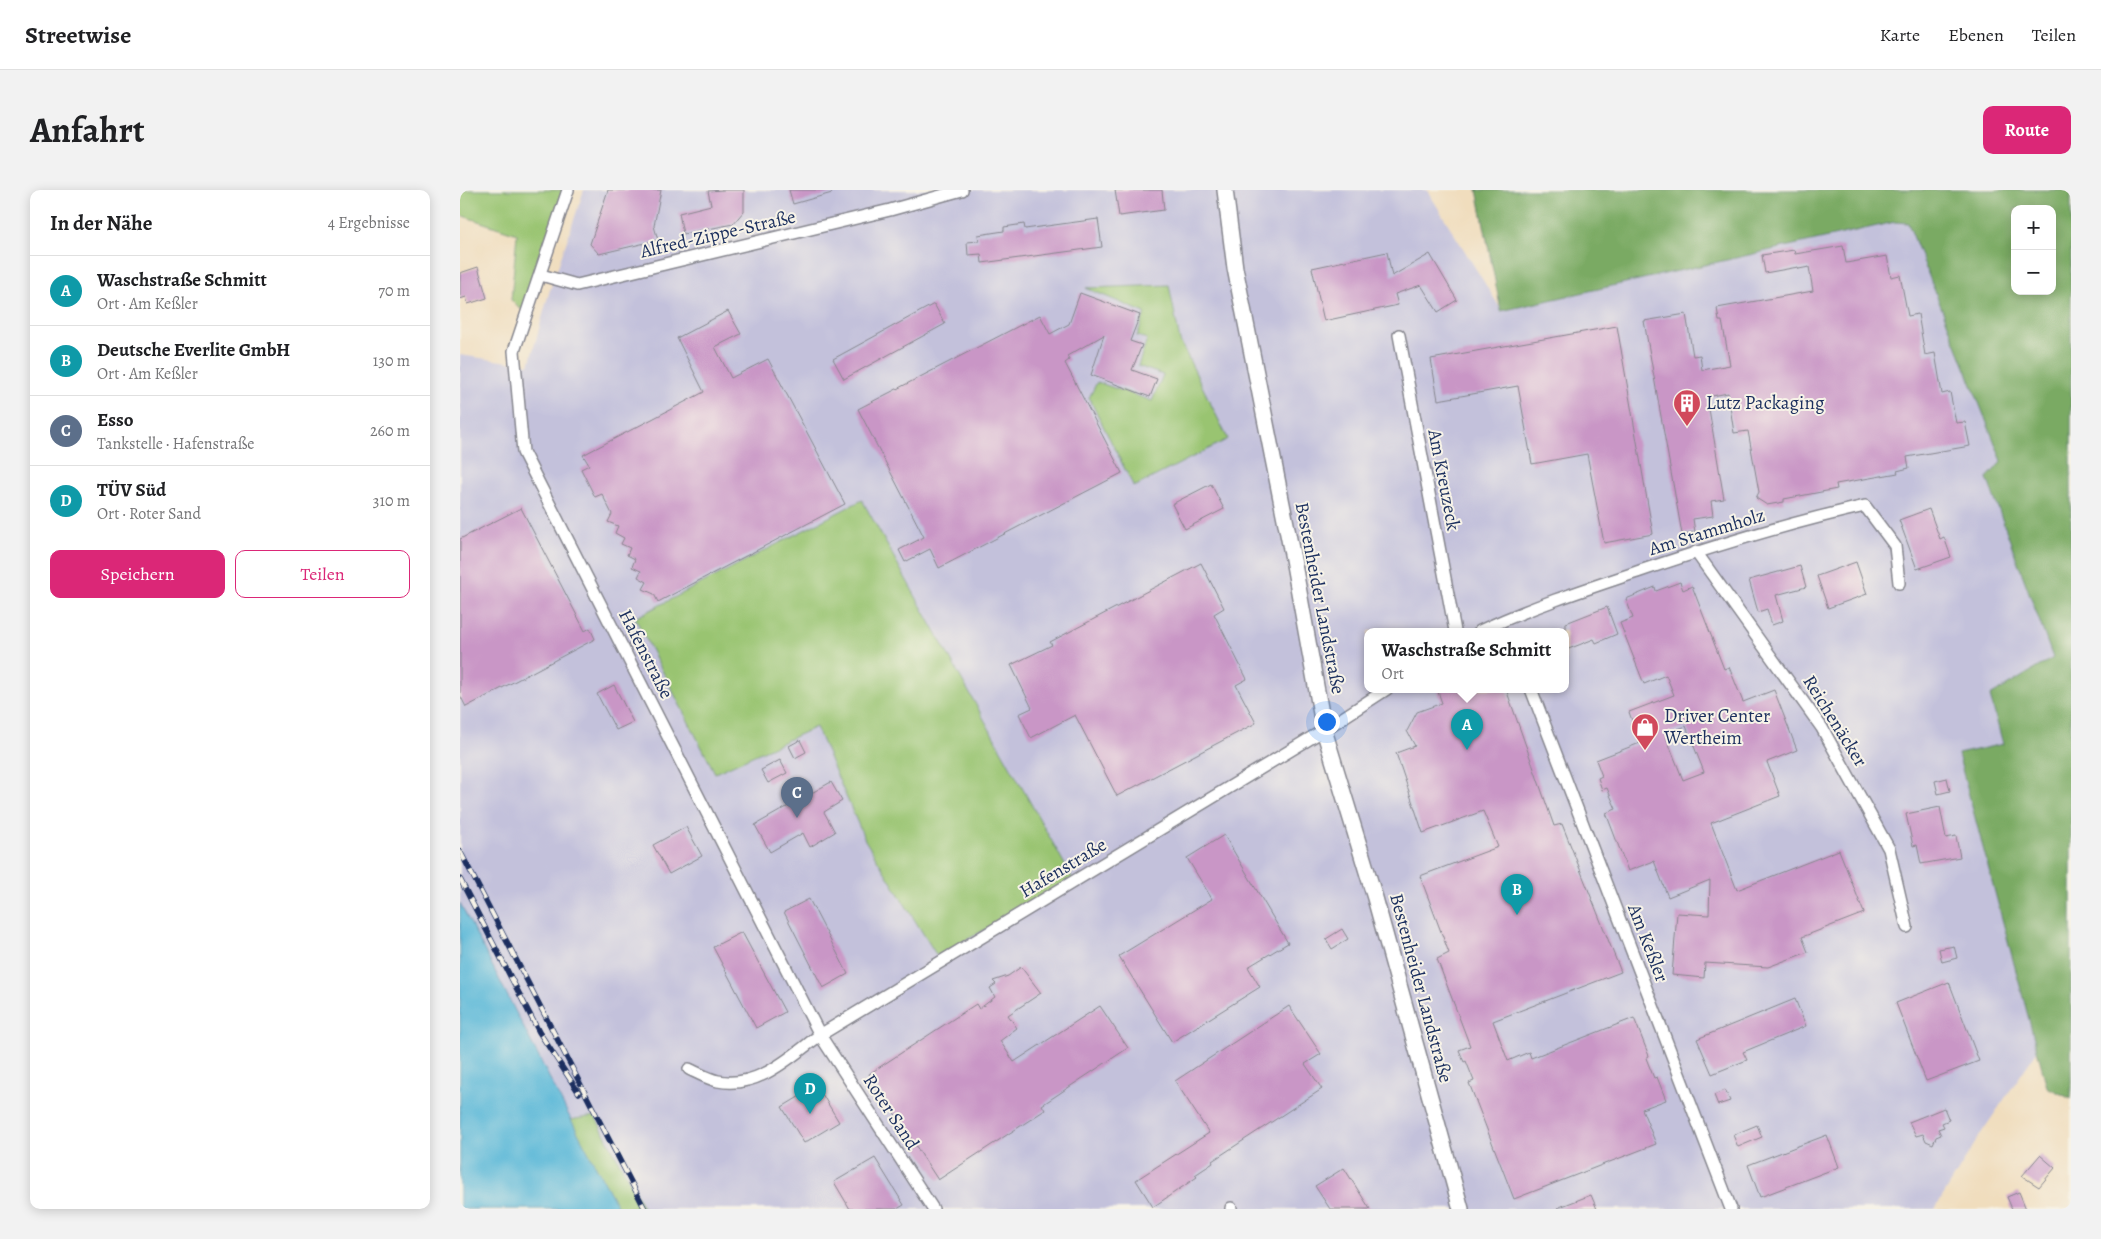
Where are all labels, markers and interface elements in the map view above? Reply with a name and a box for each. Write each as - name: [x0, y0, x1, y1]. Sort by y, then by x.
- text: Streetwise: [25, 19, 131, 51]
- text: Karte: [1880, 23, 1920, 47]
- text: Ebenen: [1948, 23, 2004, 47]
- text: Teilen: [2032, 23, 2076, 47]
- text: Anfahrt: [30, 106, 145, 154]
- button: Route: [1983, 106, 2071, 154]
- street label: Alfred-Zippe-Straße: [637, 203, 798, 265]
- map controls: [2011, 205, 2056, 295]
- button: +: [2011, 205, 2056, 250]
- text: In der Nähe: [50, 209, 152, 237]
- text: 4 Ergebnisse: [328, 212, 410, 234]
- button: −: [2011, 250, 2056, 295]
- text: Waschstraße Schmitt: [97, 267, 267, 293]
- text: A: [61, 280, 71, 302]
- text: 70 m: [378, 280, 410, 302]
- text: Ort · Am Keßler: [97, 293, 198, 315]
- text: Deutsche Everlite GmbH: [97, 337, 290, 363]
- text: B: [61, 350, 71, 372]
- text: 130 m: [373, 350, 410, 372]
- text: Ort · Am Keßler: [97, 363, 198, 385]
- building icon: Lutz Packaging: [1672, 388, 1702, 427]
- place label: Lutz Packaging: [1706, 390, 1825, 416]
- text: Esso: [97, 407, 134, 433]
- text: C: [61, 420, 71, 442]
- text: 260 m: [370, 420, 410, 442]
- street label: Am Kreuzeck: [1421, 426, 1467, 534]
- text: Tankstelle · Hafenstraße: [97, 433, 254, 455]
- text: TÜV Süd: [97, 477, 166, 503]
- text: D: [60, 490, 72, 512]
- text: 310 m: [373, 490, 410, 512]
- street label: Bestenheider Landstraße: [1289, 500, 1351, 696]
- street label: Am Stammholz: [1645, 502, 1768, 562]
- text: Ort · Roter Sand: [97, 503, 201, 525]
- button: Speichern: [50, 550, 225, 598]
- button: Teilen: [235, 550, 410, 598]
- street label: Hafenstraße: [612, 605, 680, 703]
- popup: [1364, 628, 1569, 693]
- text: Waschstraße Schmitt: [1382, 637, 1551, 663]
- text: Ort: [1382, 663, 1404, 685]
- street label: Reichenäcker: [1796, 670, 1874, 772]
- place label: Driver Center Wertheim: [1663, 703, 1770, 751]
- your location: [1314, 709, 1340, 735]
- pin: A: [1451, 709, 1483, 750]
- shop icon: Driver Center Wertheim: [1630, 712, 1660, 751]
- pin: C: [781, 777, 813, 818]
- street label: Hafenstraße: [1015, 832, 1111, 904]
- pin: B: [1501, 874, 1533, 915]
- street label: Bestenheider Landstraße: [1383, 890, 1459, 1086]
- street label: Am Keßler: [1621, 899, 1675, 986]
- street label: Roter Sand: [857, 1069, 926, 1156]
- pin: D: [794, 1073, 826, 1114]

